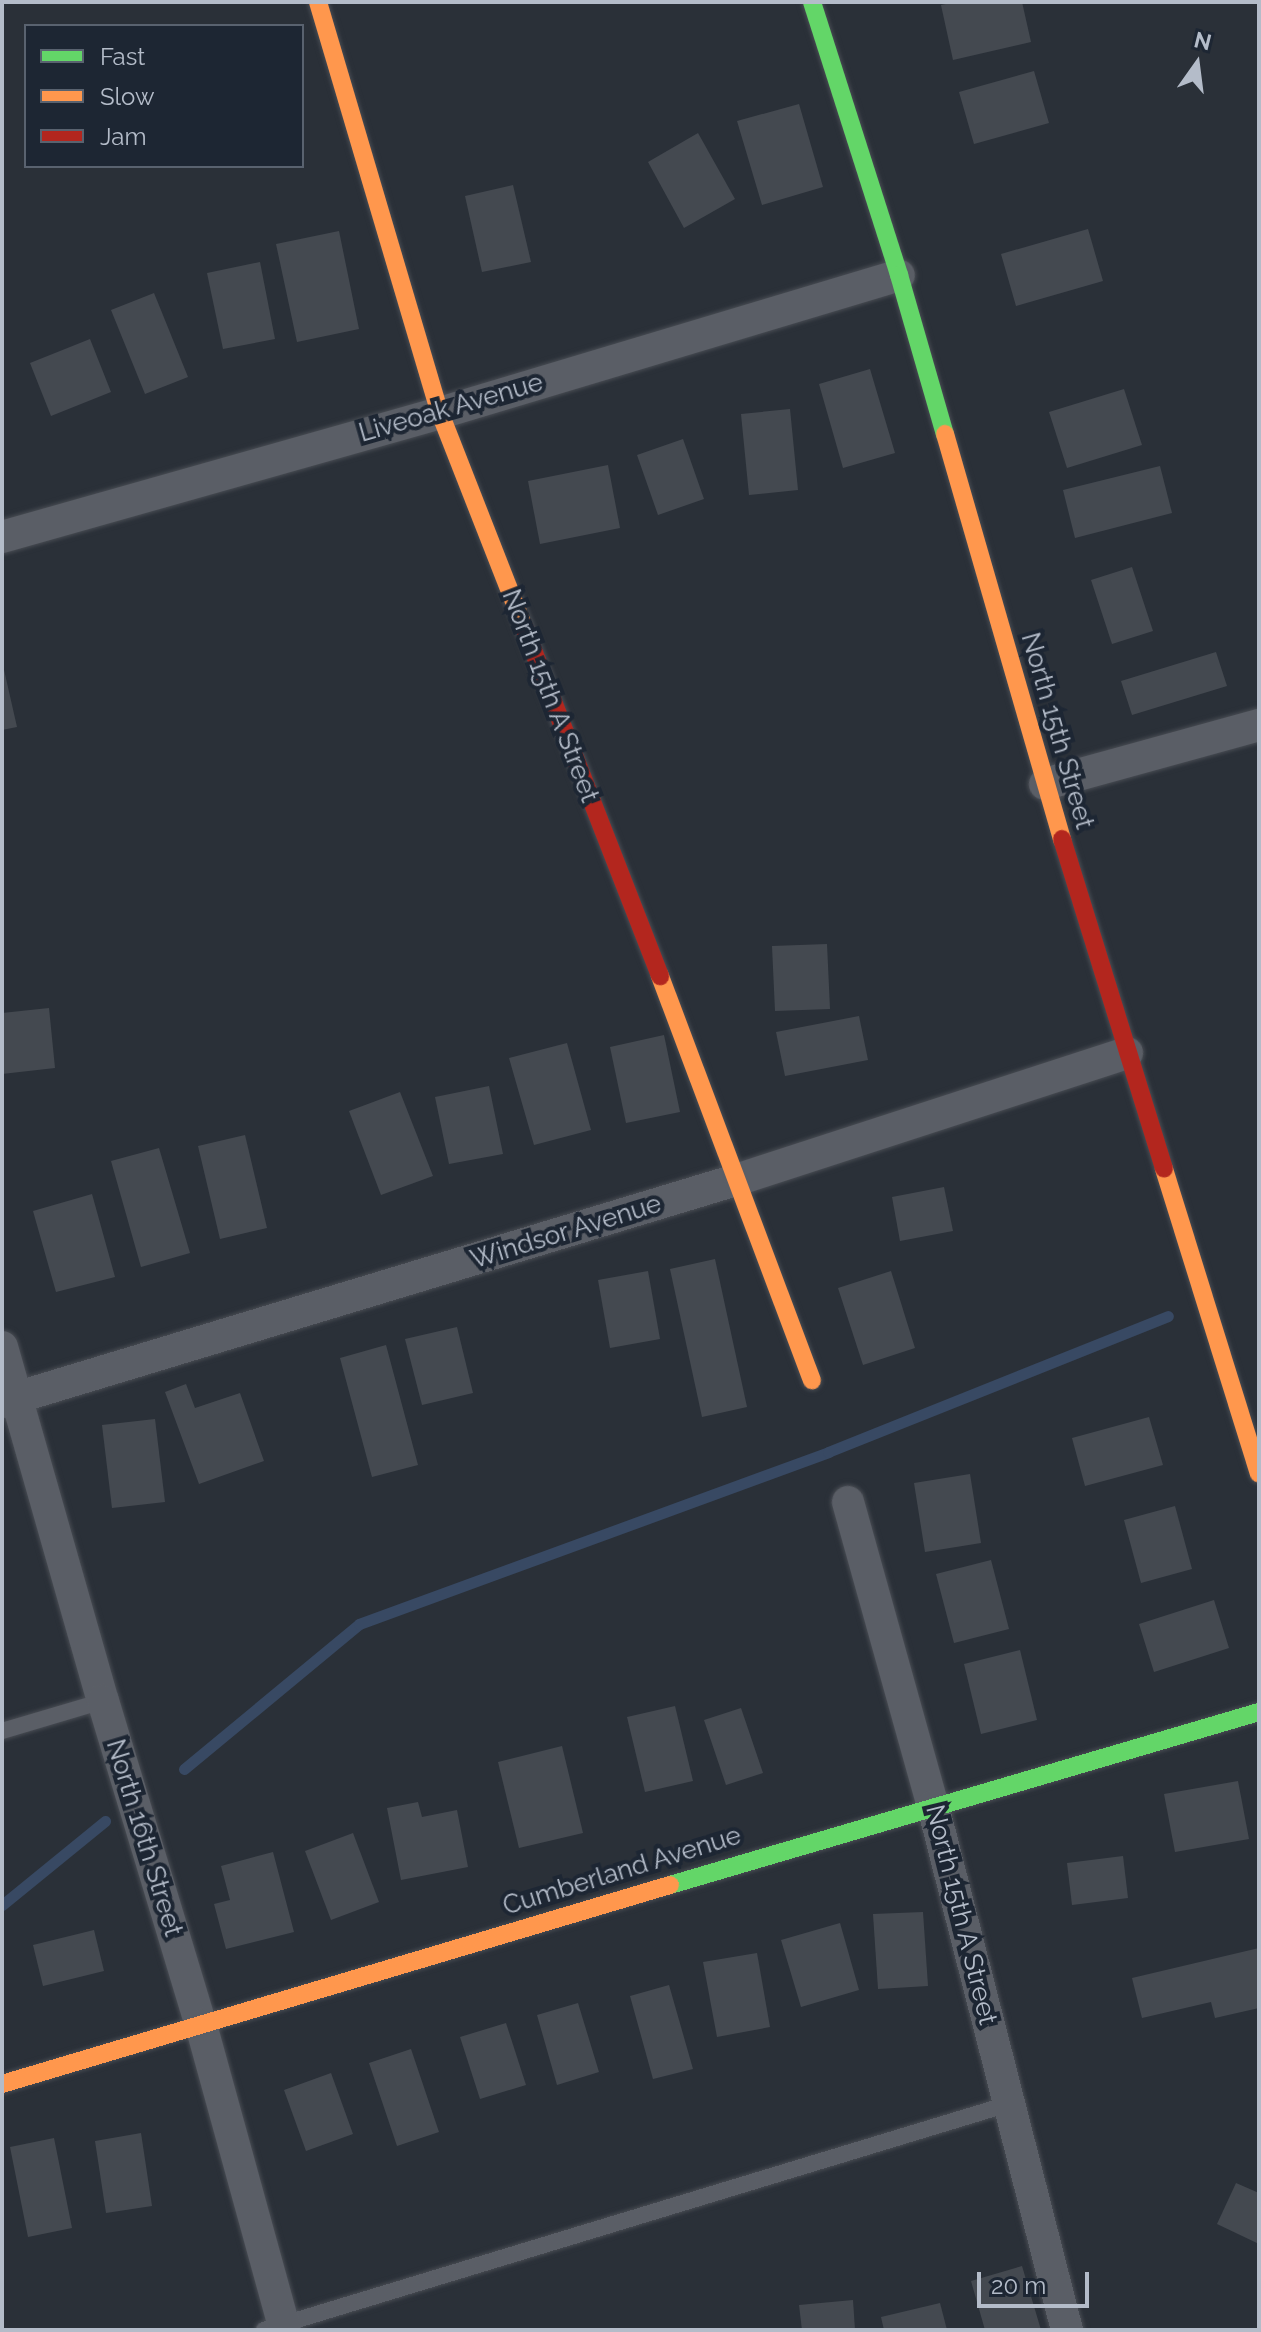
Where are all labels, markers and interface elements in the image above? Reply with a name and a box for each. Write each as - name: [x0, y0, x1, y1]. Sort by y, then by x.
- legend: [24, 24, 304, 168]
- north arrow: [1157, 24, 1237, 104]
- text: N: [1192, 26, 1214, 55]
- text: Fast: [100, 42, 145, 71]
- text: Slow: [100, 82, 154, 111]
- text: Jam: [100, 122, 146, 151]
- street label: Liveoak Avenue: [355, 367, 547, 449]
- street label: North 15th A Street: [495, 584, 605, 808]
- street label: North 15th Street: [1014, 629, 1100, 833]
- street label: Windsor Avenue: [466, 1188, 666, 1276]
- street label: North 16th Street: [99, 1736, 189, 1940]
- street label: North 15th A Street: [918, 1801, 1004, 2029]
- street label: Cumberland Avenue: [499, 1820, 745, 1922]
- scale bar: [981, 2256, 1093, 2306]
- text: 20 m: [991, 2271, 1046, 2300]

